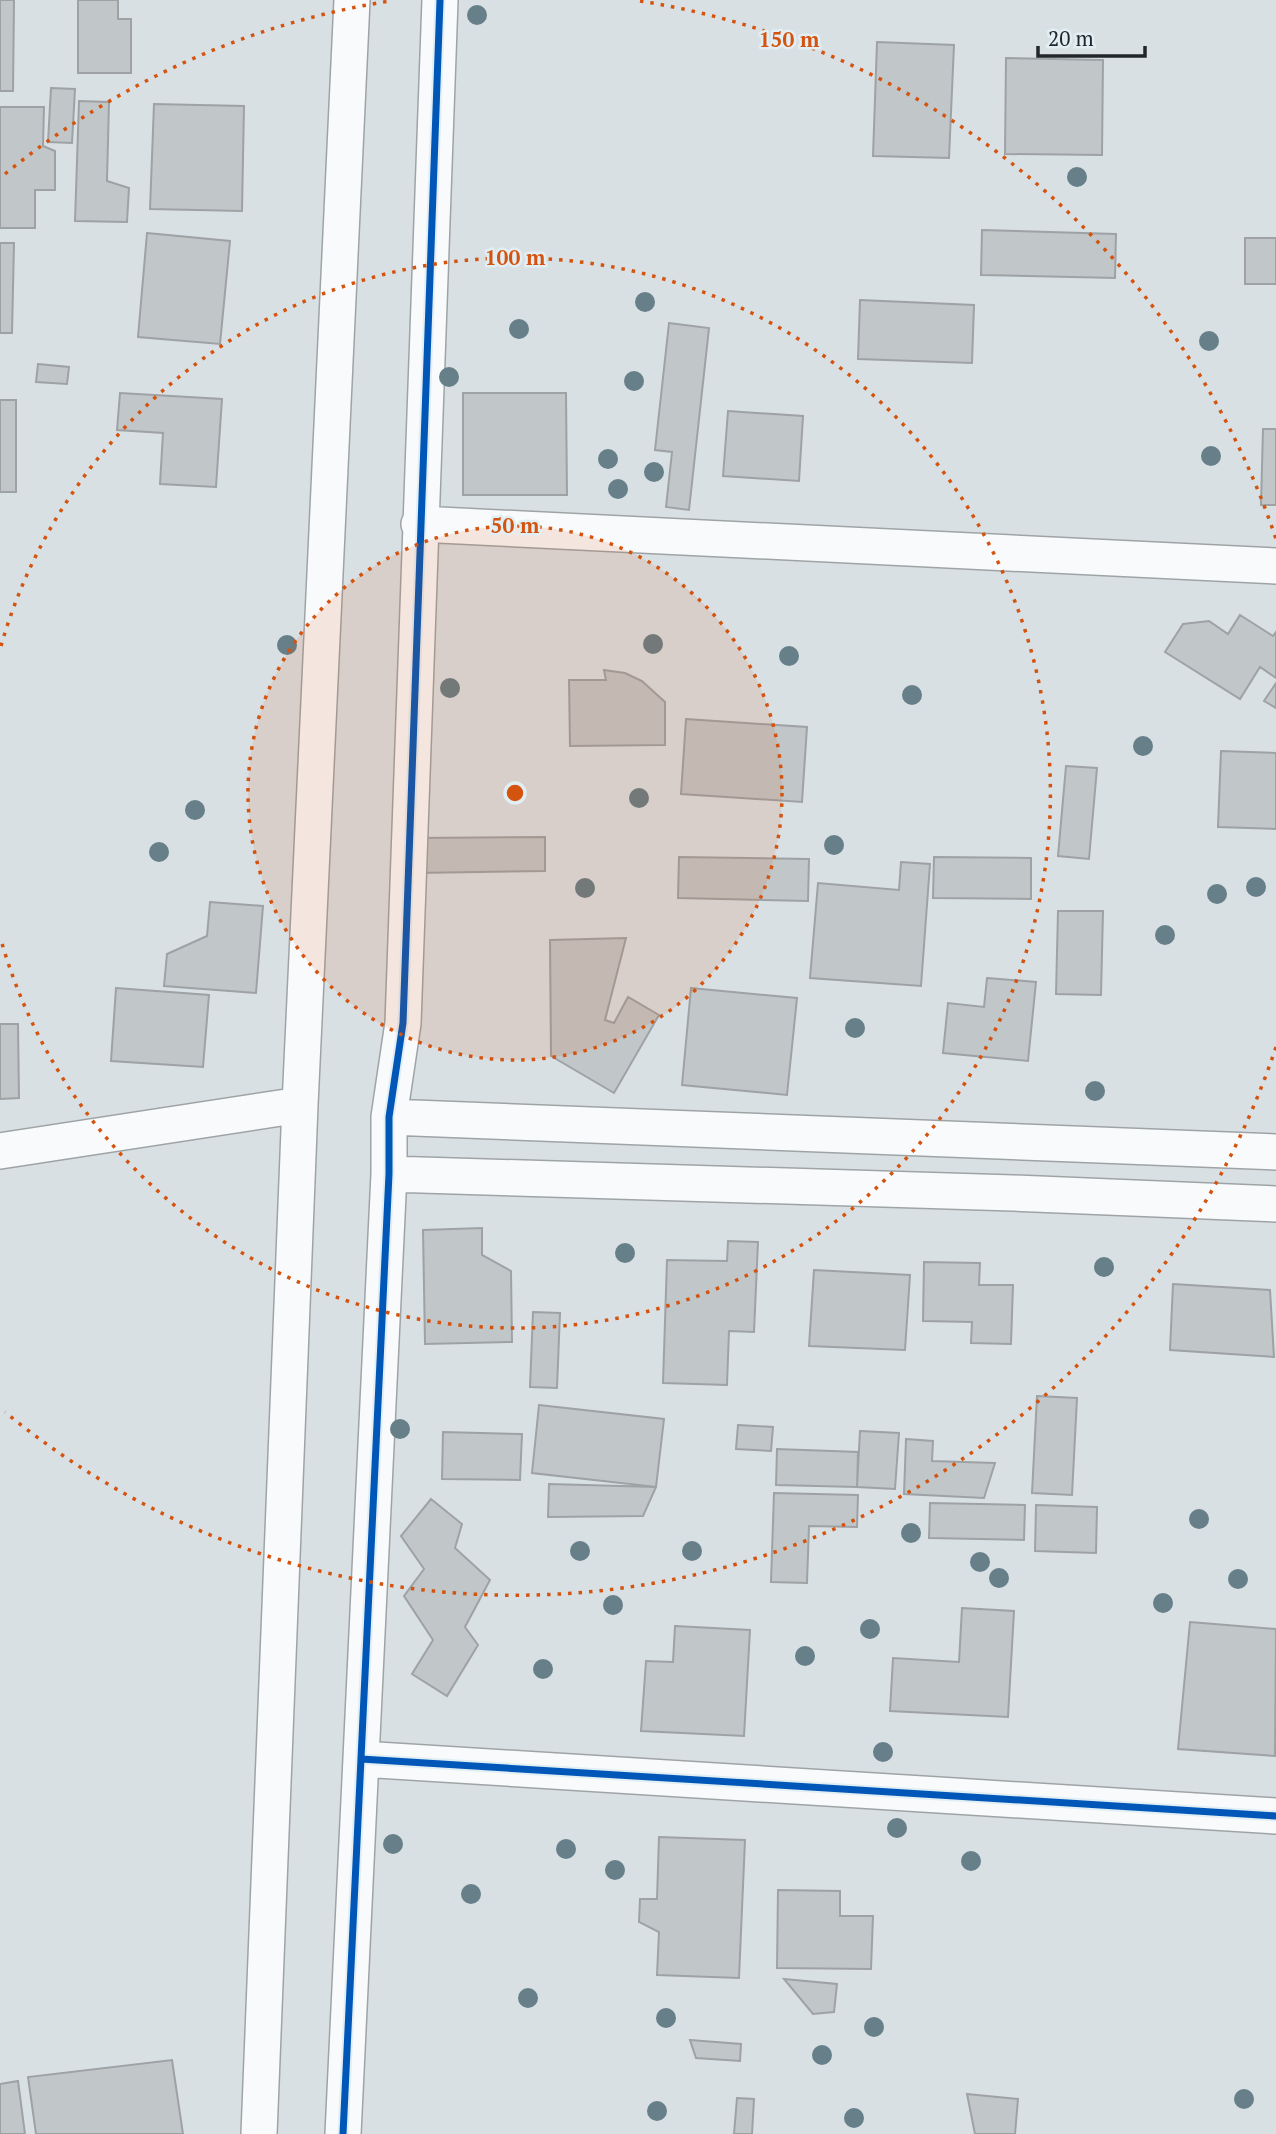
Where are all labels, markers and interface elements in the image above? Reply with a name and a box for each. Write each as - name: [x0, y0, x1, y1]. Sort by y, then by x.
- scale bar: [1038, 14, 1145, 58]
- text: 20 m: [1048, 24, 1094, 52]
- text: 150 m: [759, 25, 820, 53]
- text: 100 m: [485, 243, 546, 271]
- text: 50 m: [491, 511, 540, 539]
- centre of rings: [503, 781, 527, 805]

